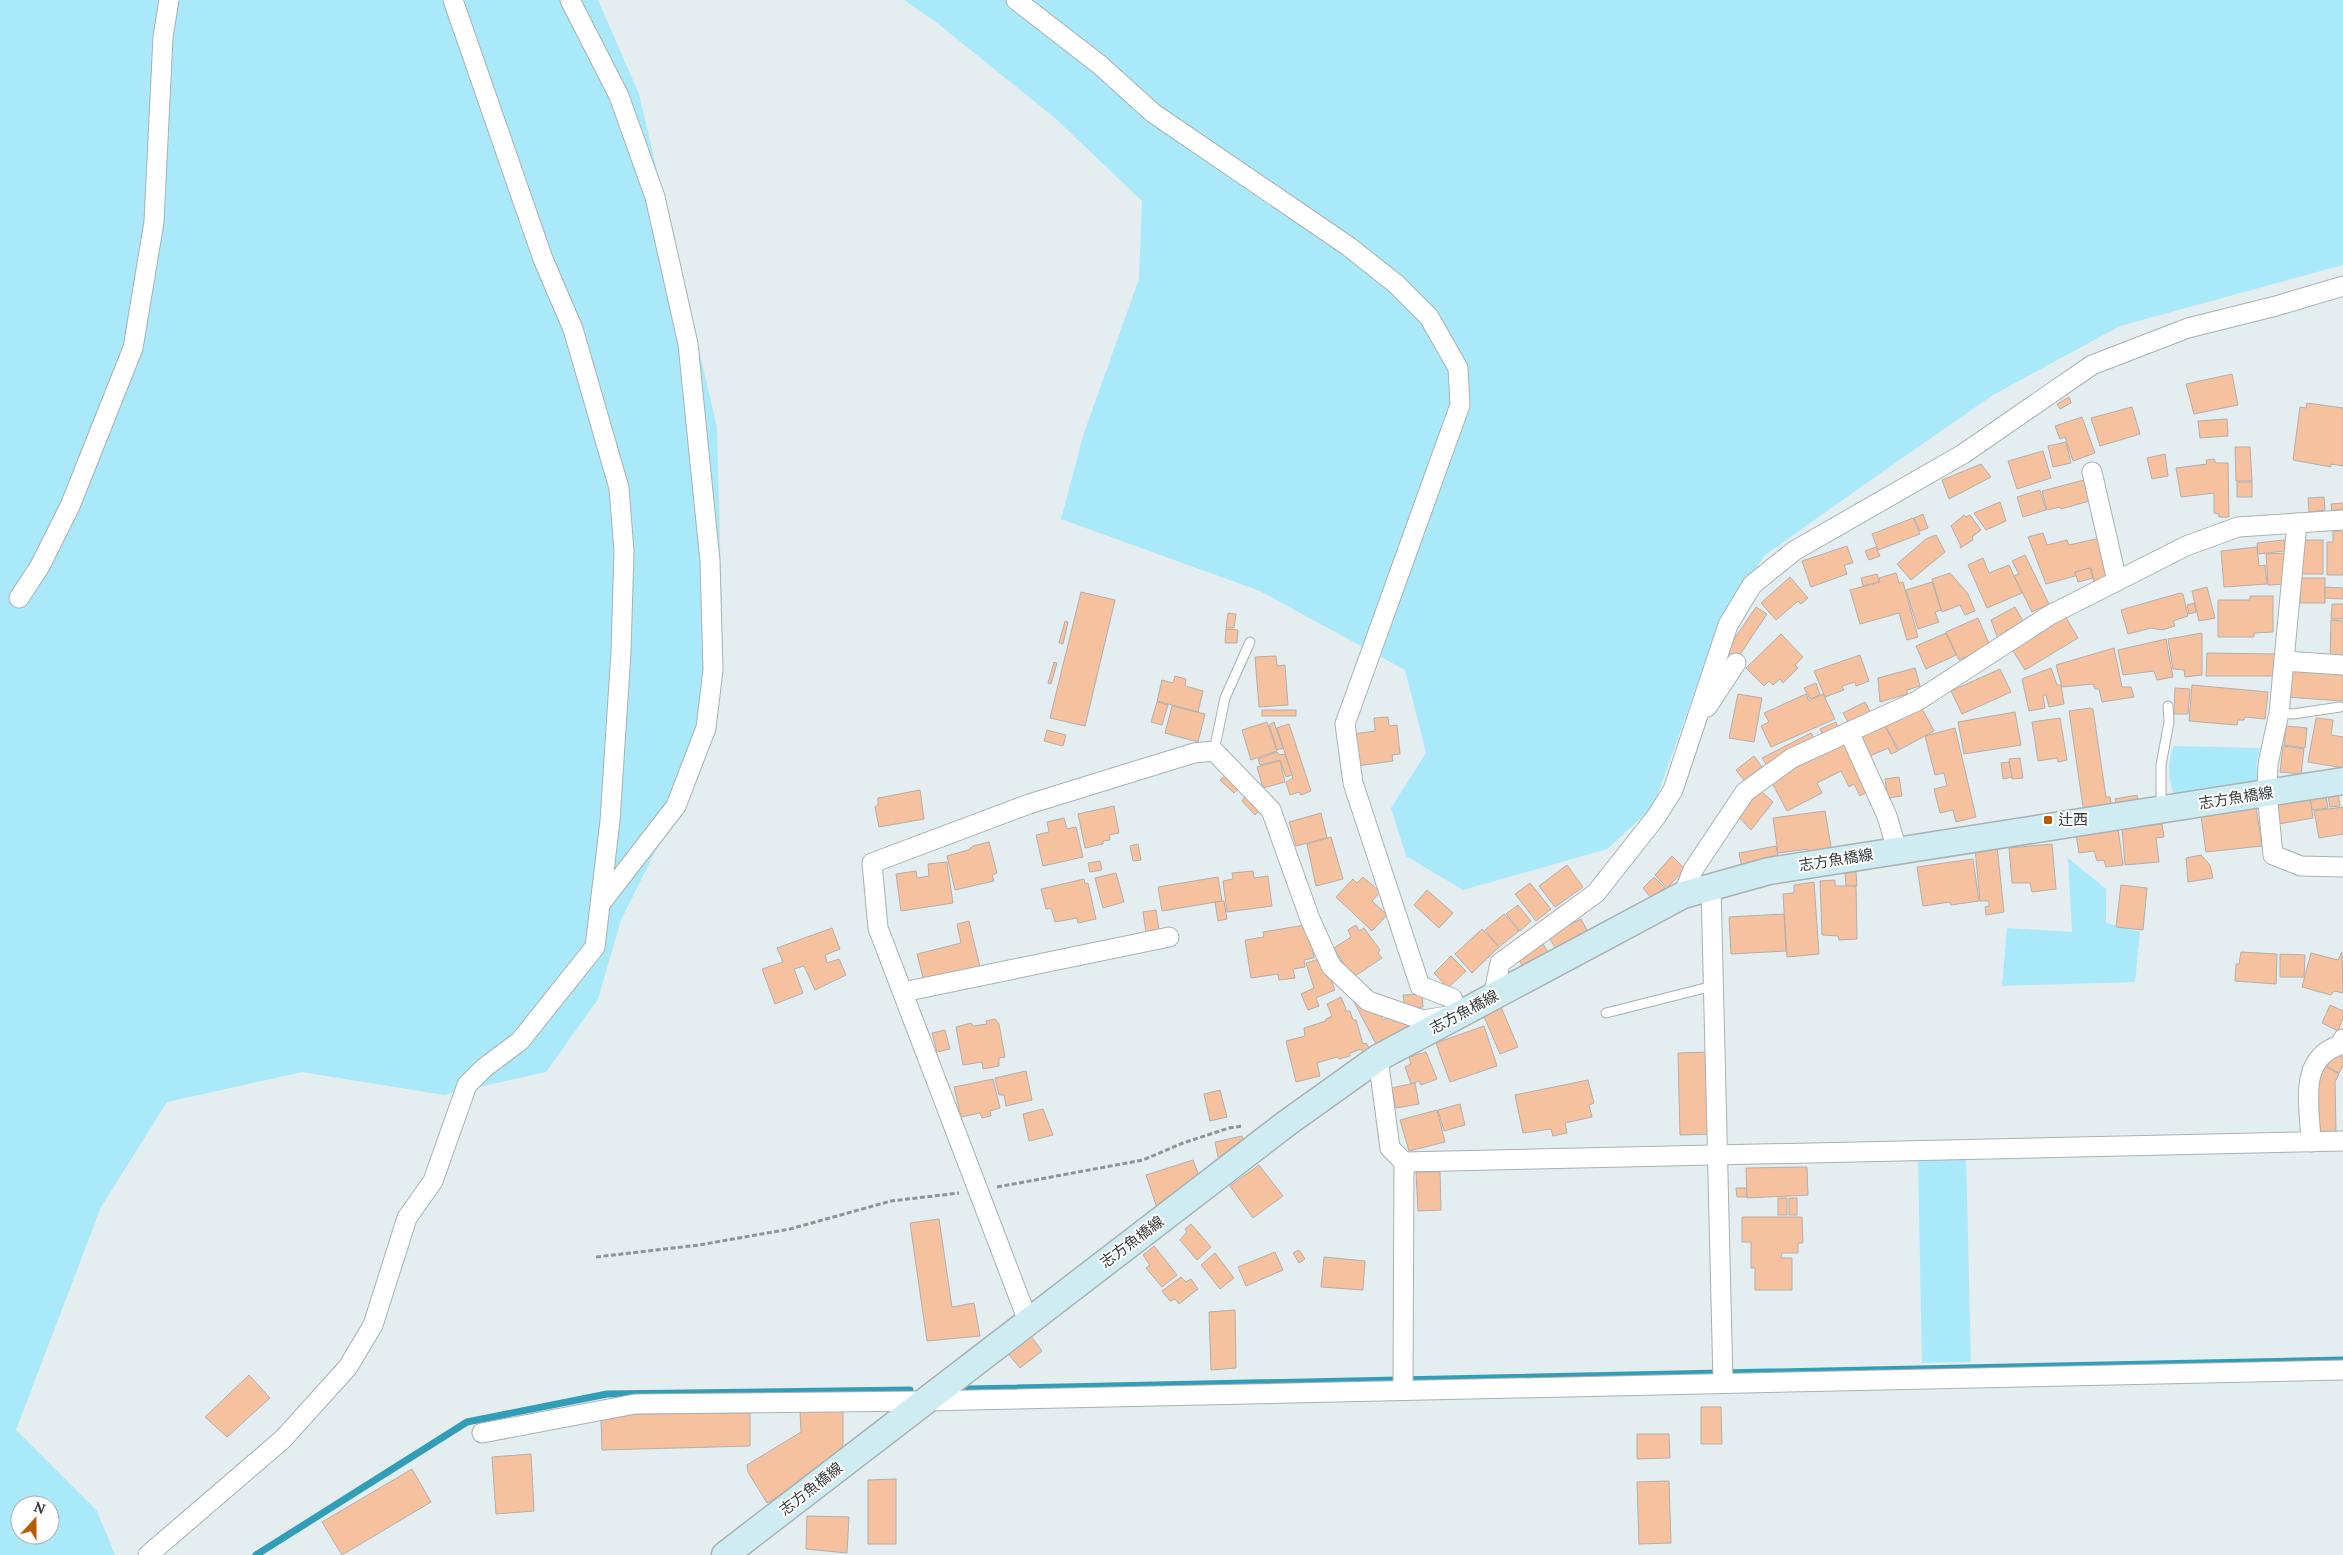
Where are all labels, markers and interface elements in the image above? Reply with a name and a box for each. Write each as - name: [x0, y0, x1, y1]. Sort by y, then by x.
- street label: 志方魚橋線: [2197, 782, 2274, 813]
- place label: 辻西: [2058, 810, 2088, 829]
- marker: 辻西: [2042, 814, 2054, 826]
- street label: 志方魚橋線: [1797, 844, 1874, 875]
- street label: 志方魚橋線: [1426, 986, 1501, 1038]
- street label: 志方魚橋線: [1096, 1211, 1167, 1272]
- street label: 志方魚橋線: [775, 1458, 846, 1519]
- north arrow: [10, 1495, 60, 1545]
- text: N: [31, 1498, 48, 1518]

